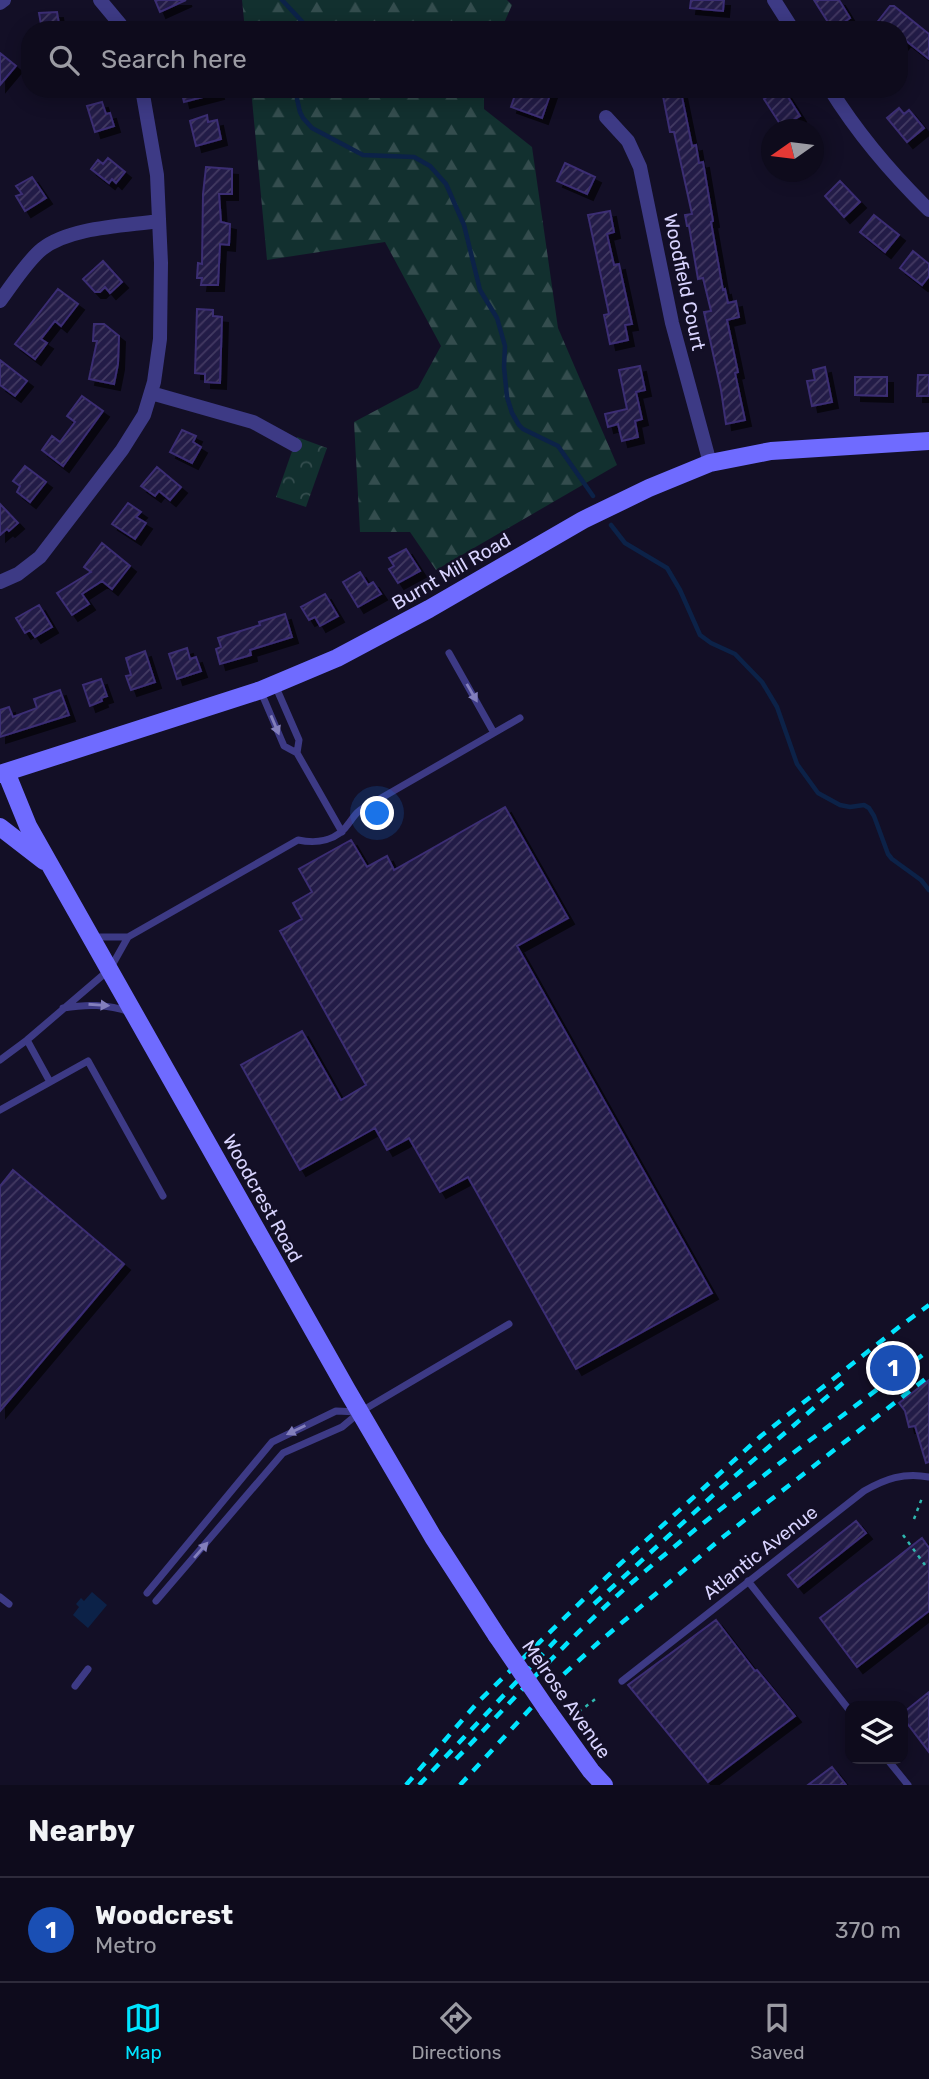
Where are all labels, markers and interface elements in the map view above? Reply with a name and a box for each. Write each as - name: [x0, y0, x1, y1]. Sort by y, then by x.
- search box: [21, 21, 908, 98]
- icon: search: [45, 41, 83, 79]
- text: Search here: [101, 44, 247, 75]
- north arrow: [761, 119, 824, 182]
- street label: Woodfield Court: [659, 212, 710, 353]
- street label: Burnt Mill Road: [388, 528, 515, 615]
- one-way arrow: [465, 683, 478, 702]
- one-way arrow: [270, 714, 281, 735]
- your location: [360, 796, 394, 830]
- one-way arrow: [89, 1000, 111, 1011]
- street label: Woodcrest Road: [218, 1130, 307, 1266]
- pin: 1: [870, 1342, 916, 1394]
- one-way arrow: [286, 1425, 306, 1436]
- street label: Atlantic Avenue: [698, 1500, 822, 1604]
- one-way arrow: [193, 1541, 208, 1558]
- street label: Melrose Avenue: [517, 1636, 616, 1763]
- map controls: [845, 1701, 908, 1764]
- button: layers: [845, 1701, 908, 1764]
- text: Nearby: [28, 1813, 135, 1849]
- text: Woodcrest: [95, 1900, 233, 1931]
- text: 1: [45, 1916, 57, 1944]
- text: 370 m: [835, 1916, 901, 1944]
- text: Metro: [95, 1931, 157, 1959]
- tab: Map: [124, 1999, 162, 2064]
- tab: Directions: [411, 1999, 501, 2064]
- tab: Saved: [750, 1999, 805, 2064]

